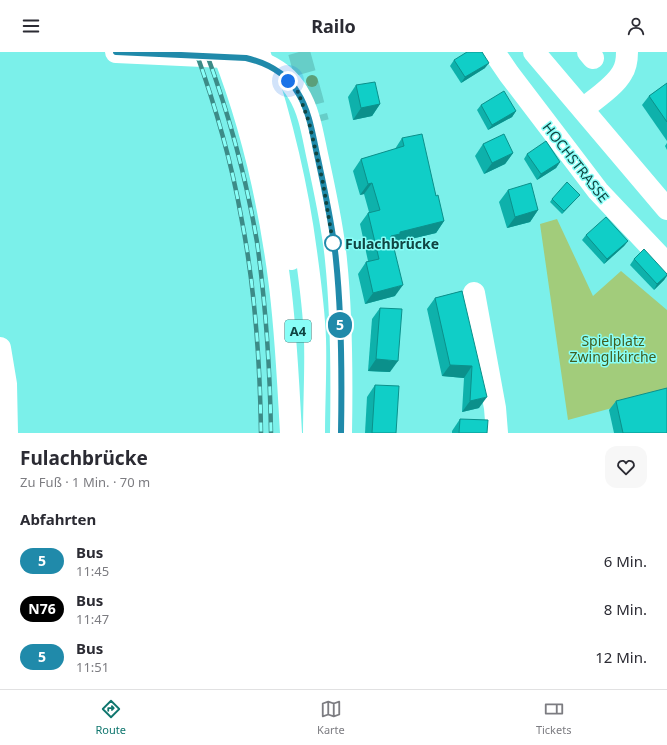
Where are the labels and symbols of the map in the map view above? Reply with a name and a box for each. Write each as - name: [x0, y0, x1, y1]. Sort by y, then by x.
- your location: [278, 71, 298, 91]
- street label: HOCHSTRASSE: [539, 118, 613, 206]
- marker: Fulachbrücke: [324, 234, 342, 252]
- place label: Fulachbrücke: [345, 234, 439, 253]
- line badge: 5: [327, 312, 353, 338]
- road number: A4: [285, 320, 311, 342]
- park label: Spielplatz Zwinglikirche: [570, 331, 657, 366]

